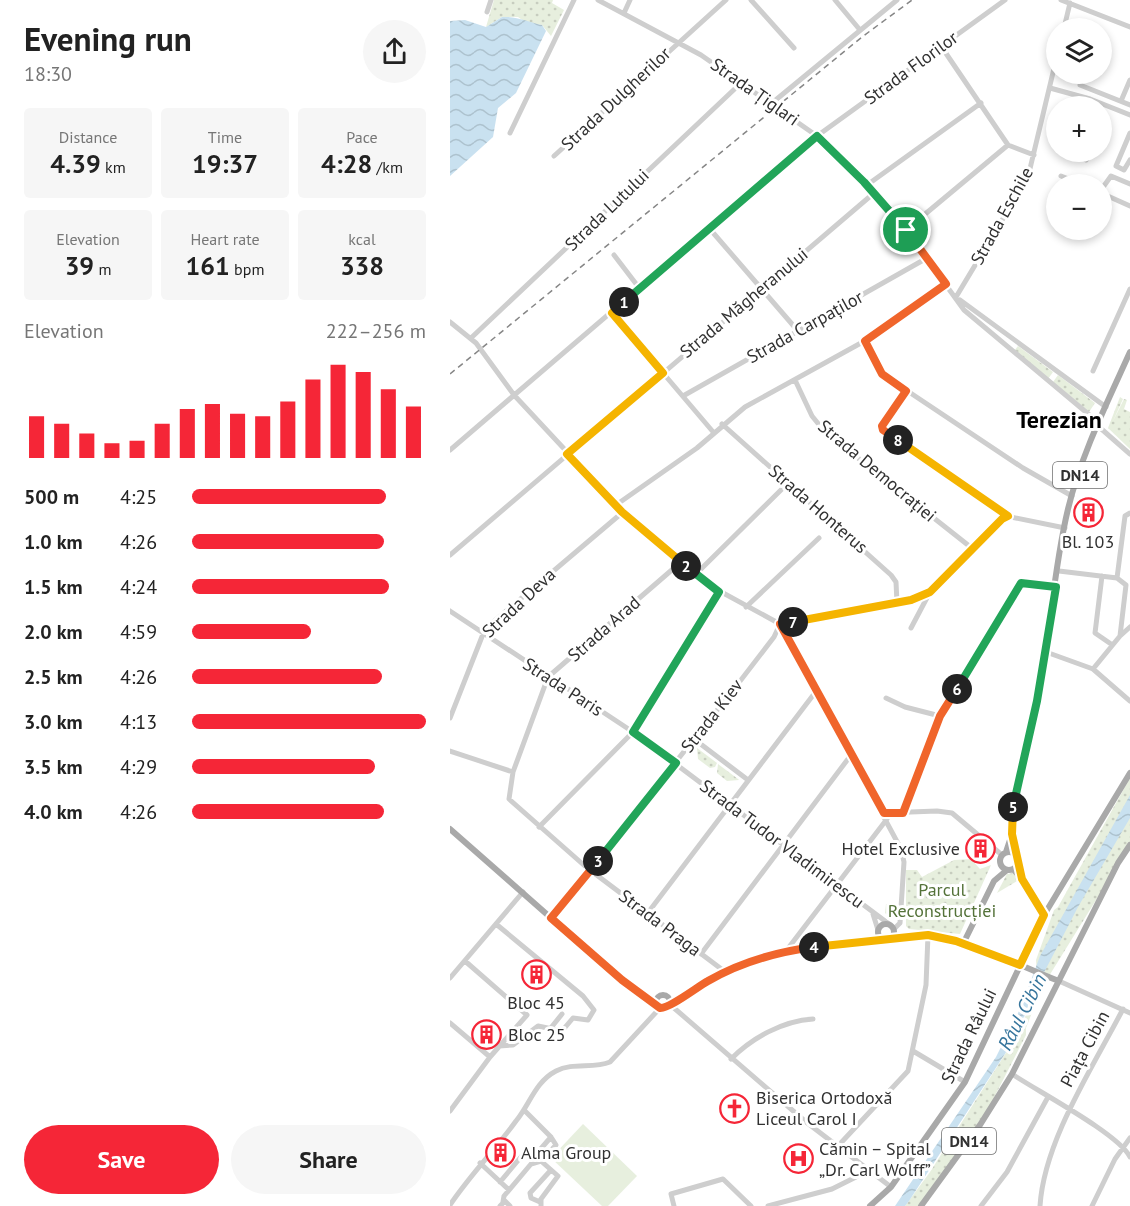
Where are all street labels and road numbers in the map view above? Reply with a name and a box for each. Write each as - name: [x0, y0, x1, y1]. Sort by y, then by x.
- street label: Strada Florilor: [859, 26, 962, 109]
- street label: Strada Dulgherilor: [556, 42, 675, 155]
- street label: Strada Țiglari: [706, 53, 804, 131]
- street label: Strada Eschile: [965, 163, 1038, 269]
- street label: Strada Lutului: [560, 164, 654, 256]
- street label: Strada Măgheranului: [675, 242, 812, 363]
- street label: Strada Carpaților: [742, 285, 867, 368]
- street label: Strada Democrației: [813, 414, 941, 527]
- street label: Strada Honterus: [764, 459, 873, 558]
- road number: DN14: [1053, 462, 1107, 488]
- street label: Strada Deva: [477, 563, 560, 643]
- street label: Strada Arad: [563, 591, 645, 666]
- street label: Strada Paris: [519, 652, 608, 721]
- street label: Strada Kiev: [676, 674, 748, 757]
- street label: Strada Tudor Vladimirescu: [695, 774, 869, 913]
- street label: Strada Praga: [615, 884, 706, 961]
- street label: Strada Râului: [936, 984, 1001, 1087]
- street label: Piața Cibin: [1055, 1007, 1114, 1091]
- road number: DN14: [942, 1128, 996, 1154]

